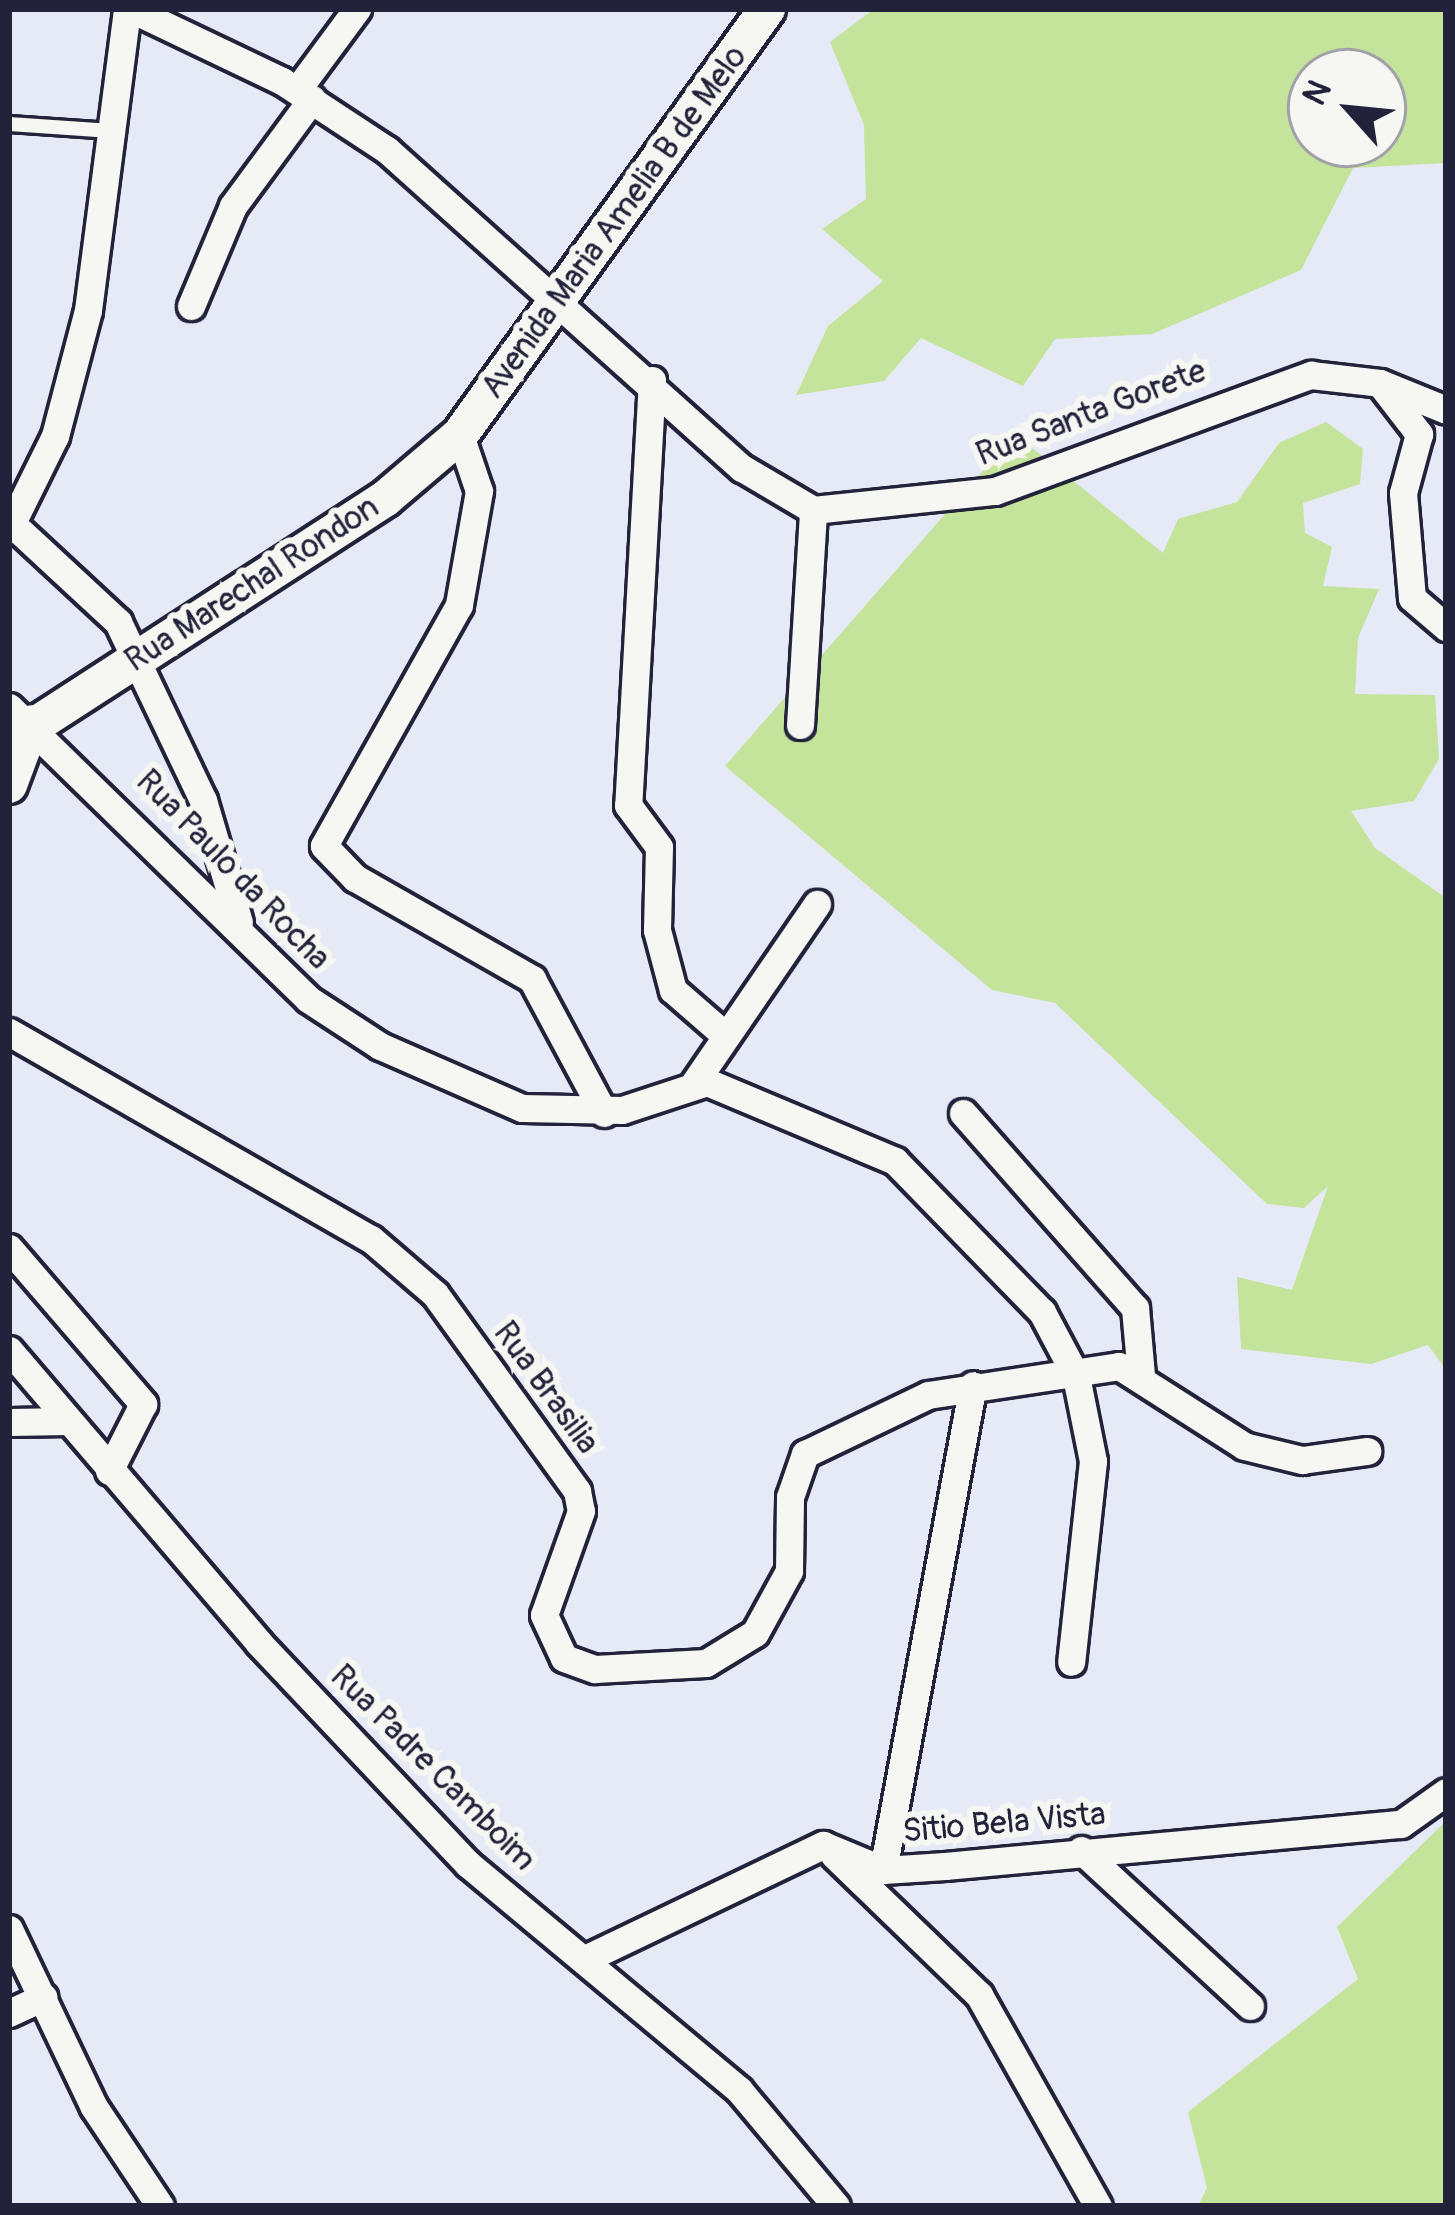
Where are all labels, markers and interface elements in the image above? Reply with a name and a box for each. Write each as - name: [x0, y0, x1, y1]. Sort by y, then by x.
- street label: Avenida Maria Amelia B de Melo: [473, 38, 755, 406]
- north arrow: [1287, 48, 1407, 168]
- text: N: [1294, 74, 1340, 112]
- street label: Rua Santa Gorete: [971, 351, 1211, 475]
- street label: Rua Marechal Rondon: [118, 487, 386, 681]
- street label: Rua Paulo da Rocha: [128, 762, 338, 978]
- street label: Rua Brasilia: [485, 1314, 607, 1462]
- street label: Rua Padre Camboim: [322, 1657, 544, 1879]
- street label: Sitio Bela Vista: [901, 1794, 1107, 1852]

